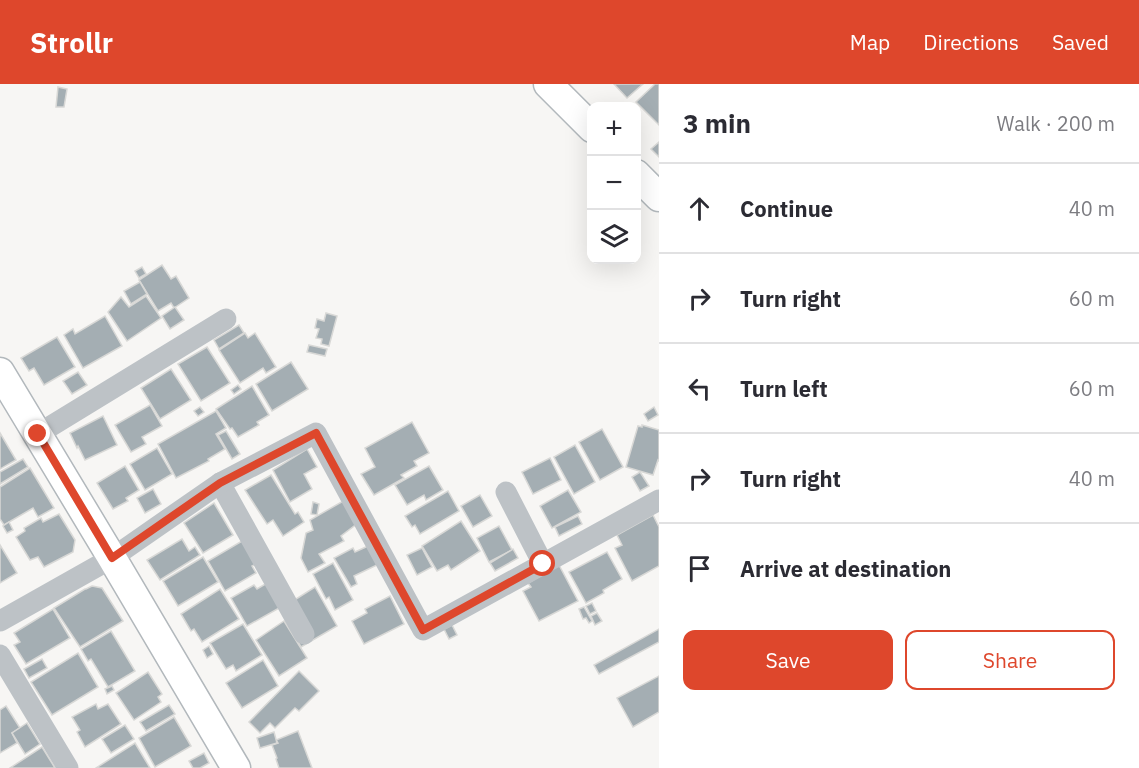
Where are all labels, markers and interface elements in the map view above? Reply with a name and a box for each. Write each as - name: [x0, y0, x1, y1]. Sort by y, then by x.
- text: Strollr: [30, 24, 113, 61]
- text: Map: [850, 28, 890, 56]
- text: Directions: [923, 28, 1019, 56]
- text: Saved: [1052, 28, 1109, 56]
- map controls: [587, 102, 641, 264]
- button: +: [587, 102, 641, 156]
- text: 3 min: [683, 106, 751, 140]
- text: Walk · 200 m: [997, 110, 1115, 137]
- button: −: [587, 156, 641, 210]
- icon: ahead: [683, 192, 716, 225]
- text: Continue: [740, 194, 833, 223]
- text: 40 m: [1069, 195, 1115, 222]
- button: layers: [587, 210, 641, 264]
- icon: right: [683, 282, 716, 315]
- text: Turn right: [740, 284, 841, 313]
- text: 60 m: [1069, 285, 1115, 312]
- icon: left: [683, 372, 716, 405]
- text: Turn left: [740, 374, 828, 403]
- text: 60 m: [1069, 375, 1115, 402]
- route end: [24, 420, 50, 446]
- icon: right: [683, 462, 716, 495]
- text: Turn right: [740, 464, 841, 493]
- text: 40 m: [1069, 465, 1115, 492]
- route start: [529, 550, 555, 576]
- icon: arrive: [683, 552, 716, 585]
- text: Arrive at destination: [740, 554, 951, 583]
- button: Save: [683, 630, 893, 690]
- button: Share: [905, 630, 1115, 690]

